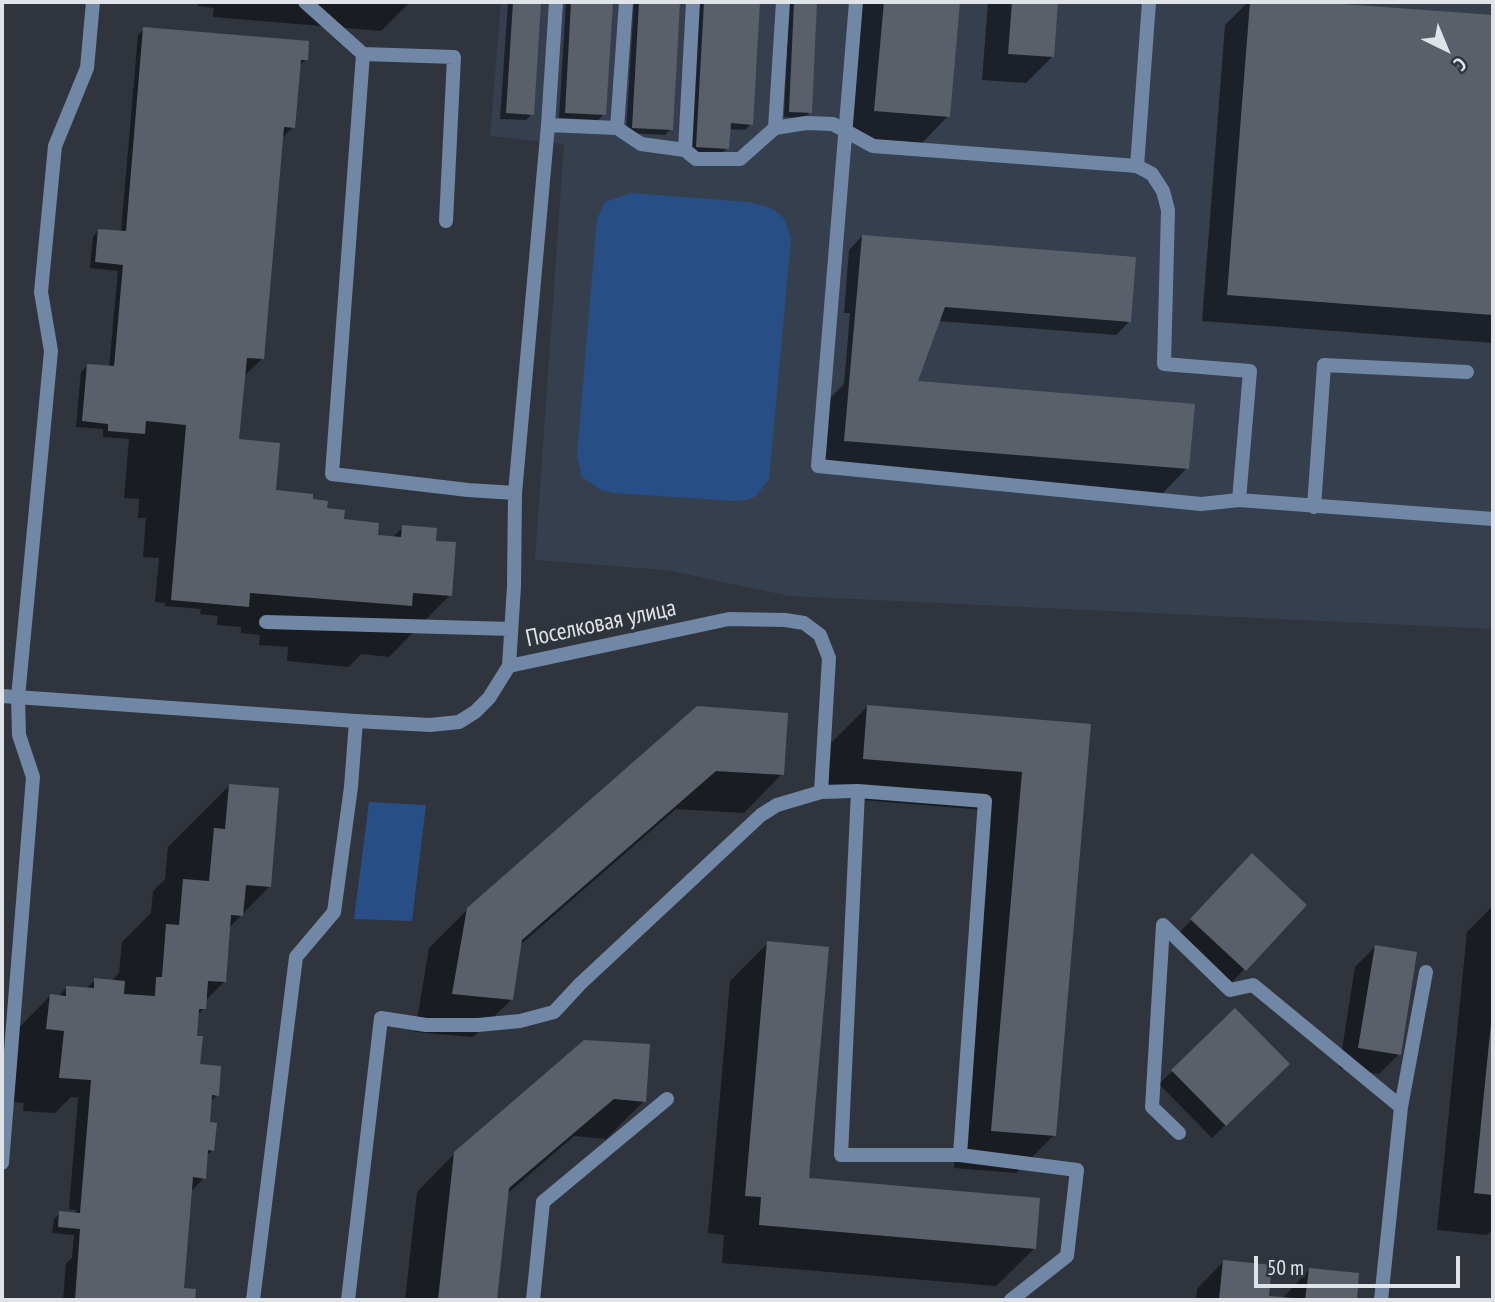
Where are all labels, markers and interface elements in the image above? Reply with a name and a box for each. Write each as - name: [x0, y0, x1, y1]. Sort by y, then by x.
- north arrow: [1411, 14, 1481, 84]
- text: С: [1449, 53, 1472, 76]
- street label: Поселковая улица: [523, 594, 679, 654]
- scale bar: [1257, 1242, 1464, 1286]
- text: 50 m: [1267, 1254, 1304, 1281]

